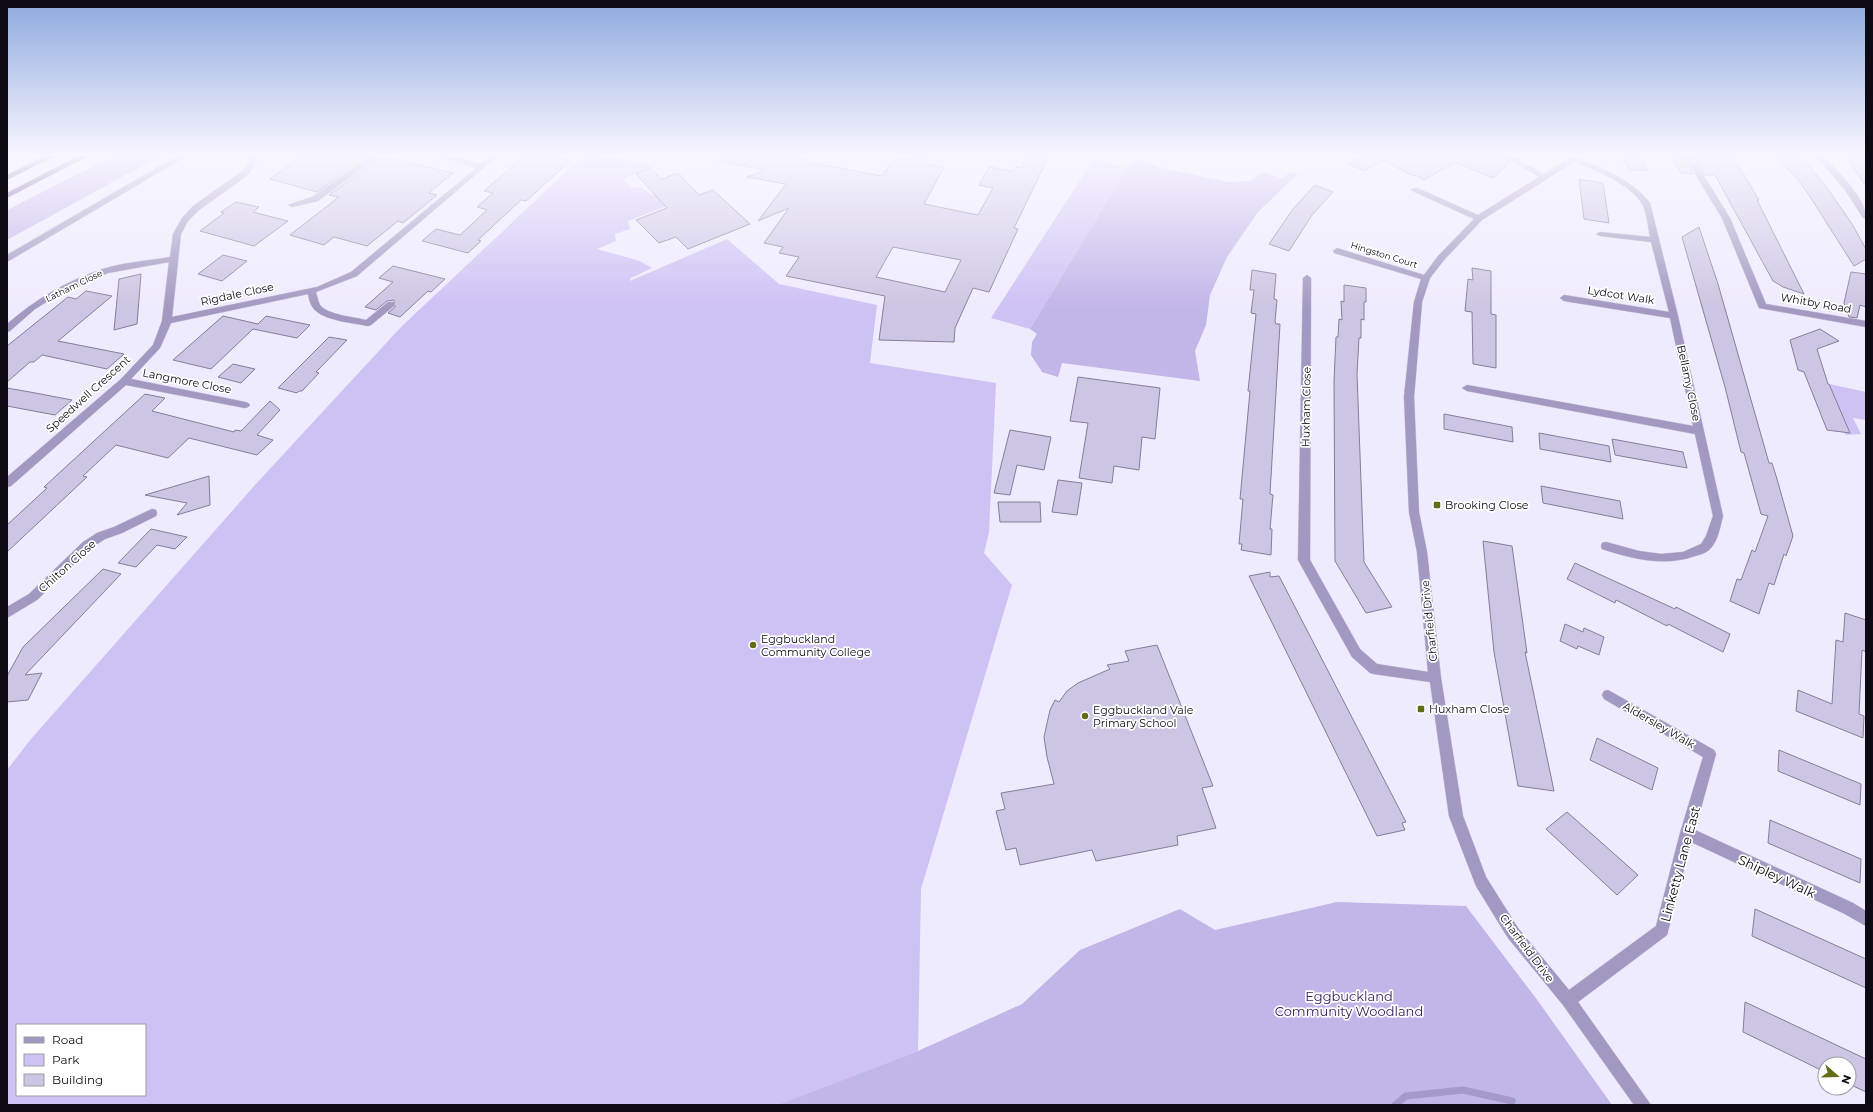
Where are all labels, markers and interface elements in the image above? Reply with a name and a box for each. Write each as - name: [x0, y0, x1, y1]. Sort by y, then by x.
- street label: Hingston Court: [1349, 239, 1419, 270]
- street label: Latham Close: [44, 267, 104, 304]
- street label: Rigdale Close: [199, 279, 275, 309]
- street label: Lydcot Walk: [1586, 283, 1656, 307]
- street label: Whitby Road: [1779, 290, 1853, 316]
- street label: Bellamy Close: [1674, 344, 1704, 423]
- street label: Speedwell Crescent: [43, 352, 133, 436]
- street label: Langmore Close: [141, 366, 233, 397]
- street label: Huxham Close: [1298, 366, 1314, 447]
- place label: Brooking Close: [1445, 498, 1529, 512]
- marker: Brooking Close: [1432, 500, 1442, 510]
- street label: Chilton Close: [35, 536, 99, 595]
- street label: Charfield Drive: [1418, 579, 1440, 662]
- place label: Eggbuckland Community College: [761, 632, 871, 659]
- marker: Eggbuckland Community College: [748, 640, 758, 650]
- street label: Aldersley Walk: [1621, 699, 1698, 751]
- place label: Huxham Close: [1429, 702, 1510, 716]
- place label: Eggbuckland Vale Primary School: [1093, 703, 1194, 730]
- marker: Huxham Close: [1416, 704, 1426, 714]
- marker: Eggbuckland Vale Primary School: [1080, 711, 1090, 721]
- street label: Linketty Lane East: [1657, 804, 1703, 924]
- street label: Shipley Walk: [1736, 851, 1818, 901]
- street label: Charfield Drive: [1497, 911, 1557, 985]
- park label: Eggbuckland Community Woodland: [1275, 988, 1423, 1019]
- legend: [16, 1024, 146, 1096]
- text: Road: [52, 1032, 83, 1047]
- text: Park: [52, 1052, 80, 1067]
- north arrow: [1817, 1056, 1857, 1096]
- text: Building: [52, 1072, 103, 1087]
- text: N: [1838, 1073, 1854, 1086]

